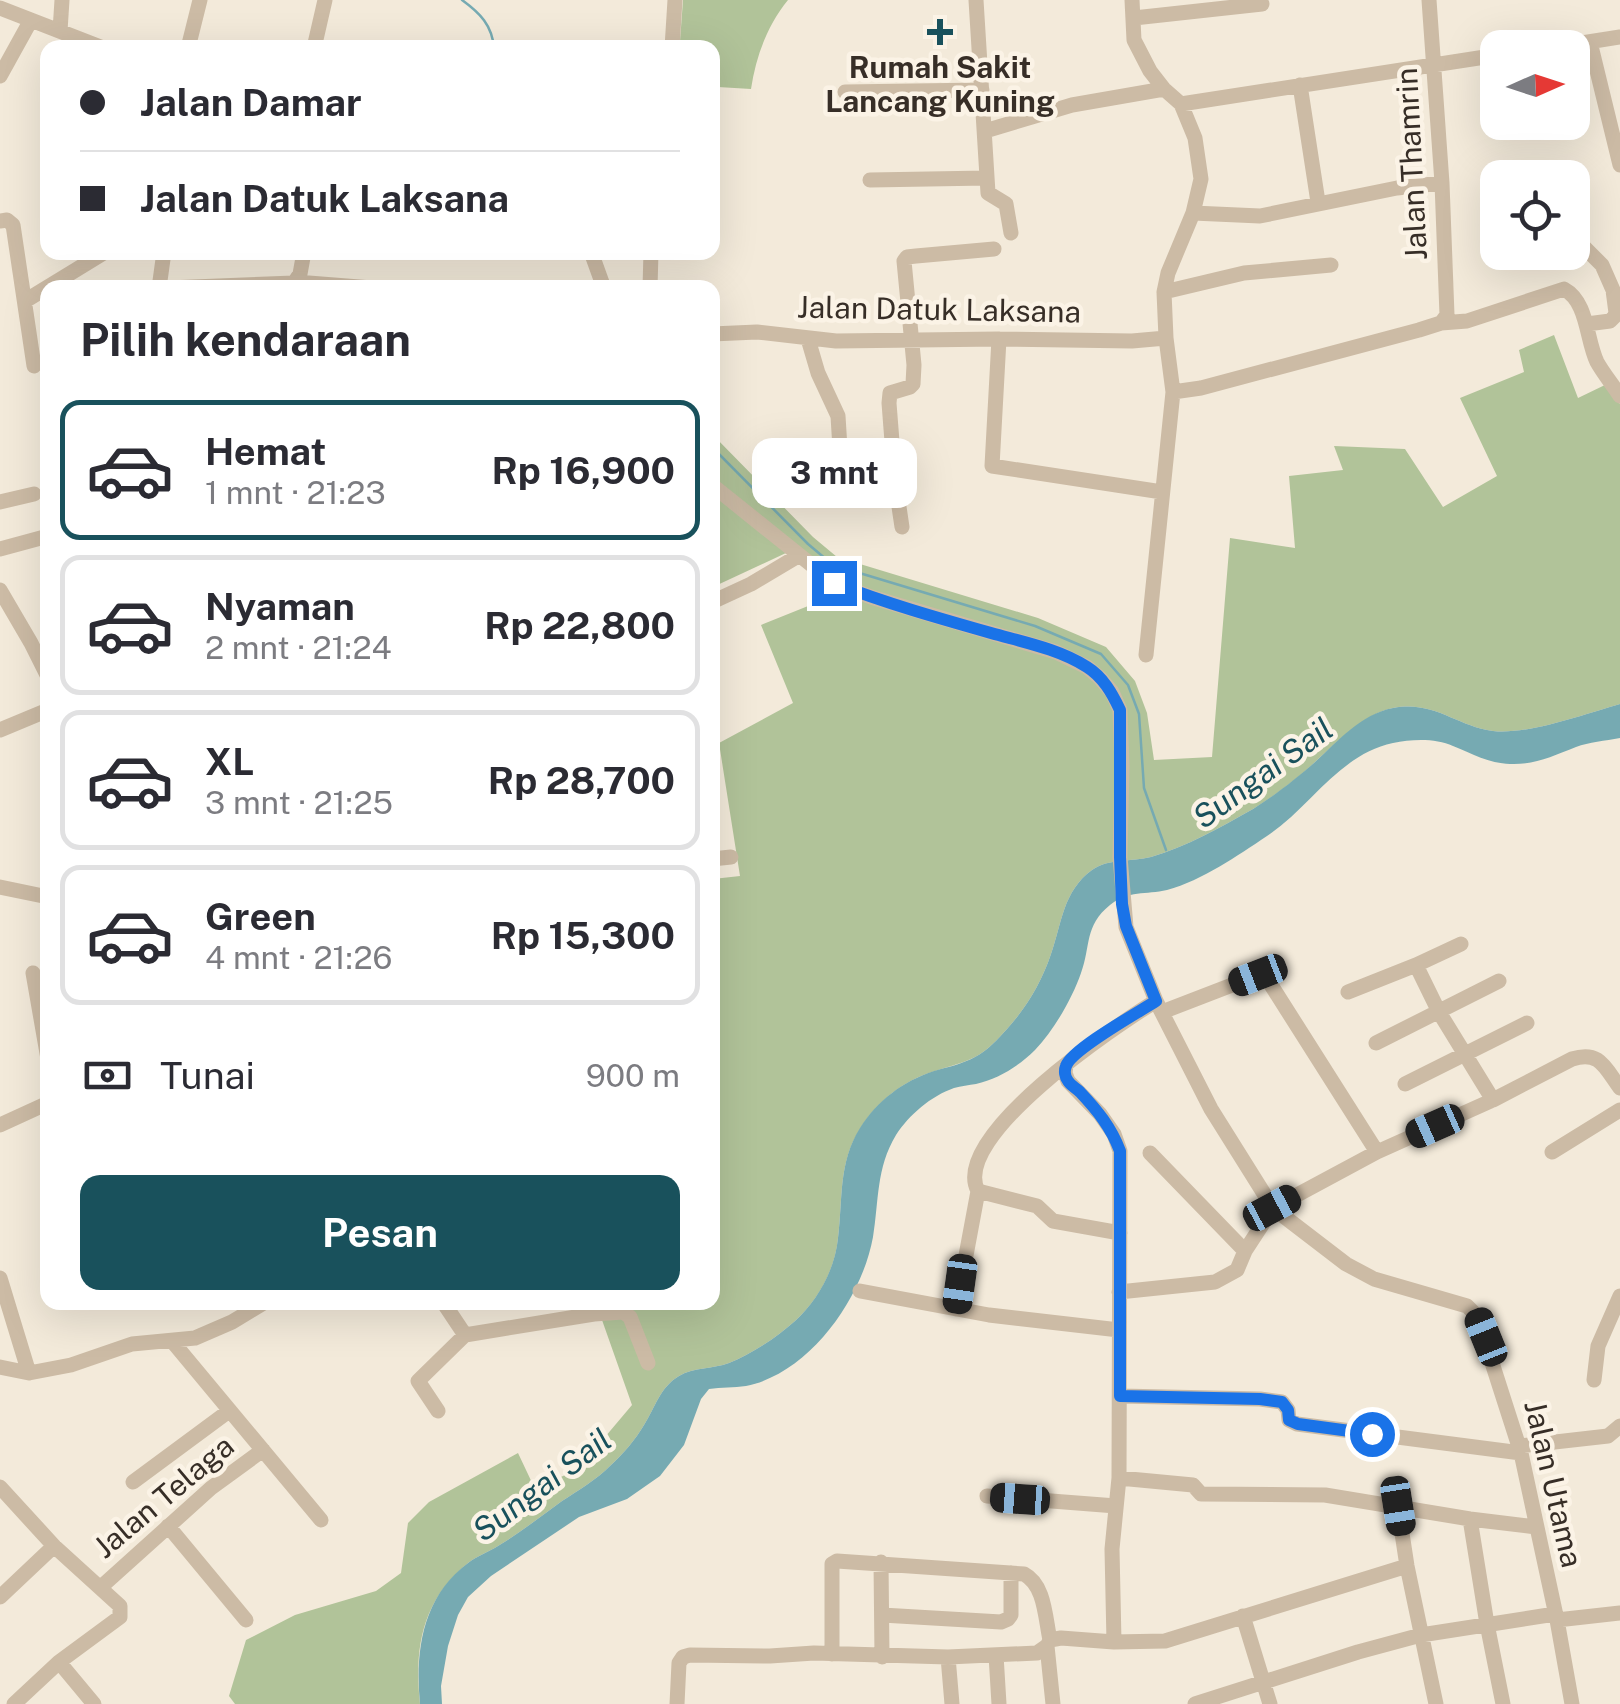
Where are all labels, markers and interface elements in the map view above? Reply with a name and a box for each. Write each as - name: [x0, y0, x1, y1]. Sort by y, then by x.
- marker: Rumah Sakit Lancang Kuning: [927, 19, 953, 45]
- north arrow: [1480, 30, 1590, 140]
- map controls: [1480, 30, 1590, 270]
- place label: Rumah Sakit Lancang Kuning: [825, 49, 1055, 119]
- street label: Jalan Thamrin: [1388, 67, 1434, 261]
- text: Jalan Damar: [140, 80, 362, 125]
- button: locate: [1480, 160, 1590, 270]
- text: Jalan Datuk Laksana: [140, 176, 509, 221]
- street label: Jalan Datuk Laksana: [797, 289, 1081, 329]
- text: Pilih kendaraan: [80, 313, 411, 366]
- icon: car: [85, 425, 175, 515]
- text: Hemat: [205, 429, 326, 474]
- callout: 3 mnt: [752, 438, 916, 508]
- text: Rp 16,900: [491, 448, 675, 493]
- text: 3 mnt: [790, 454, 879, 491]
- text: 1 mnt · 21:23: [205, 474, 386, 511]
- route end: [812, 561, 857, 606]
- icon: car: [85, 580, 175, 670]
- text: Nyaman: [205, 584, 355, 629]
- text: Rp 22,800: [484, 603, 675, 648]
- text: 2 mnt · 21:24: [205, 629, 392, 666]
- water label: Sungai Sail: [1186, 710, 1340, 836]
- icon: car: [85, 735, 175, 825]
- text: XL: [205, 739, 254, 784]
- text: Rp 28,700: [488, 758, 675, 803]
- text: 3 mnt · 21:25: [205, 784, 393, 821]
- icon: car: [85, 890, 175, 980]
- text: Green: [205, 894, 316, 939]
- text: Rp 15,300: [491, 913, 675, 958]
- text: 4 mnt · 21:26: [205, 939, 392, 976]
- car: [1225, 950, 1291, 1000]
- icon: cash: [80, 1048, 135, 1103]
- text: Tunai: [160, 1053, 255, 1098]
- text: 900 m: [586, 1057, 680, 1094]
- car: [1401, 1100, 1469, 1152]
- button: Pesan: [80, 1175, 680, 1290]
- car: [1238, 1181, 1306, 1235]
- car: [941, 1252, 979, 1316]
- car: [1461, 1304, 1511, 1370]
- street label: Jalan Utama: [1517, 1397, 1591, 1571]
- route start: [1350, 1412, 1395, 1457]
- water label: Sungai Sail: [465, 1421, 618, 1549]
- street label: Jalan Telaga: [86, 1427, 241, 1565]
- car: [1378, 1474, 1418, 1538]
- car: [989, 1482, 1051, 1516]

